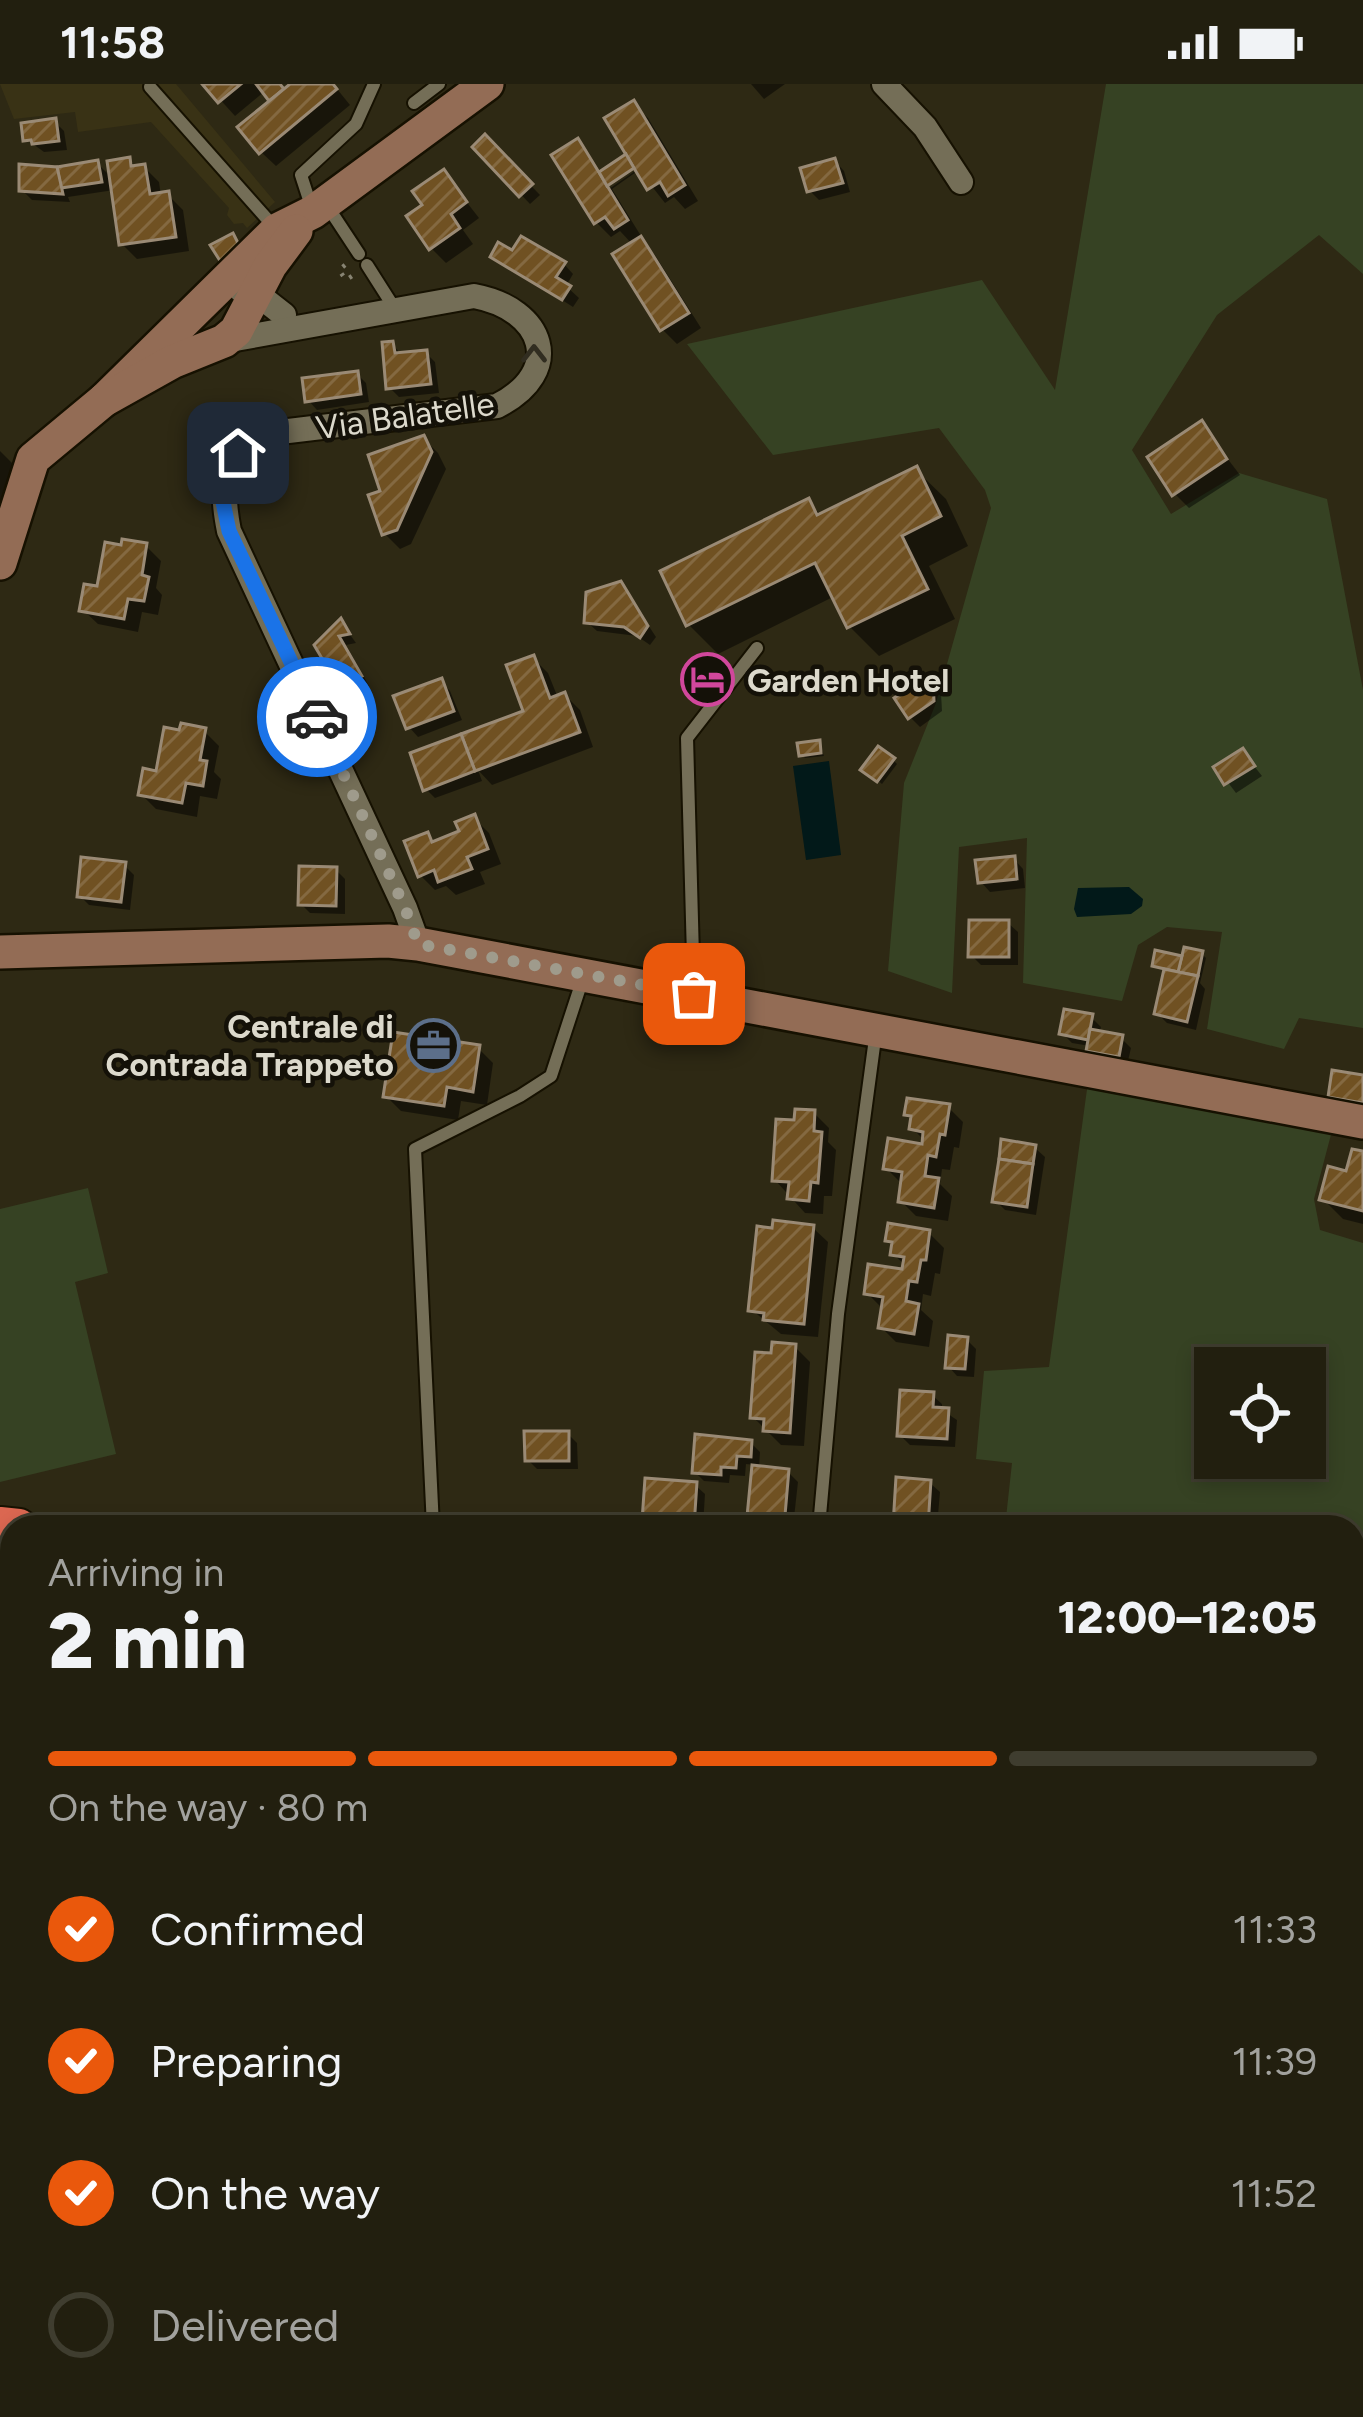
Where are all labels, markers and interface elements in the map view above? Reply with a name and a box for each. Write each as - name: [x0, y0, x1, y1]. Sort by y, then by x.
- text: 11:58: [60, 15, 165, 69]
- one-way arrow: [521, 345, 547, 363]
- street label: Via Balatelle: [313, 384, 497, 447]
- pin: [187, 402, 289, 504]
- icon: home: [205, 420, 271, 486]
- hotel icon: Garden Hotel: [680, 652, 736, 708]
- courier: [257, 657, 377, 777]
- place label: Garden Hotel: [747, 661, 949, 700]
- icon: car: [284, 684, 350, 750]
- pin: [643, 943, 745, 1045]
- icon: bag: [661, 961, 727, 1027]
- place label: Centrale di Contrada Trappeto: [106, 1007, 394, 1084]
- office icon: Centrale di Contrada Trappeto: [405, 1017, 461, 1073]
- map controls: [1194, 1347, 1326, 1479]
- button: locate: [1194, 1347, 1326, 1479]
- text: Arriving in: [48, 1549, 224, 1596]
- text: 12:00–12:05: [1058, 1590, 1317, 1644]
- text: 2 min: [48, 1594, 247, 1688]
- text: On the way · 80 m: [48, 1784, 368, 1831]
- icon: check: [48, 1896, 114, 1962]
- text: Confirmed: [150, 1902, 365, 1956]
- text: 11:33: [1232, 1906, 1317, 1953]
- icon: check: [48, 2028, 114, 2094]
- text: Preparing: [150, 2034, 342, 2088]
- text: 11:39: [1232, 2038, 1317, 2085]
- icon: check: [48, 2160, 114, 2226]
- text: On the way: [150, 2166, 380, 2220]
- text: 11:52: [1231, 2170, 1317, 2217]
- text: Delivered: [150, 2298, 339, 2352]

